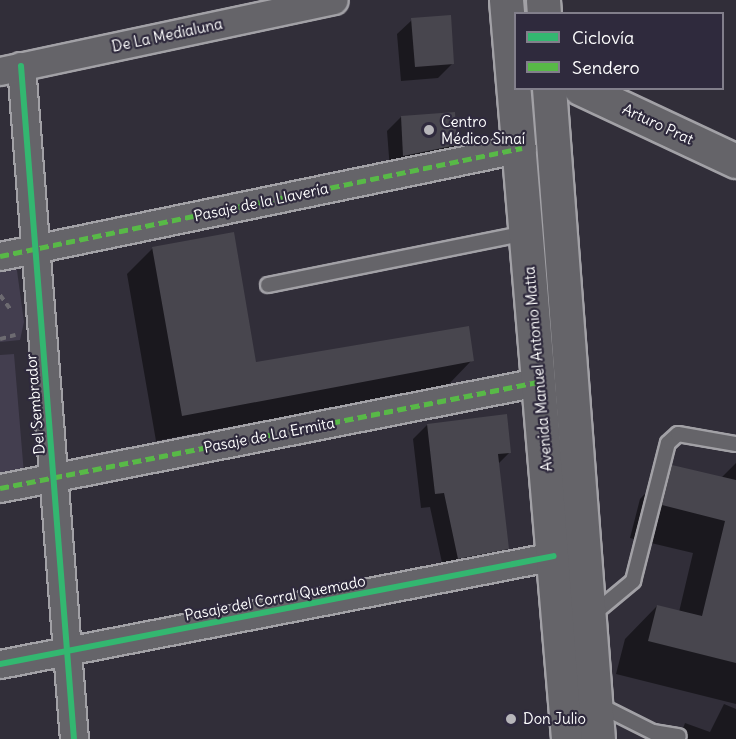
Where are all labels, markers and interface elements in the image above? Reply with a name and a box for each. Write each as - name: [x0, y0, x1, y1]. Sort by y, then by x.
- legend: [514, 12, 724, 90]
- street label: De La Medialuna: [110, 14, 224, 56]
- text: Ciclovía: [572, 26, 634, 49]
- text: Sendero: [572, 56, 640, 79]
- street label: Arturo Prat: [620, 100, 696, 148]
- place label: Centro Médico Sinaí: [441, 112, 525, 147]
- marker: Centro Médico Sinaí: [422, 123, 436, 137]
- street label: Pasaje de la Llavería: [192, 179, 330, 225]
- street label: Avenida Manuel Antonio Matta: [520, 266, 556, 472]
- street label: Del Sembrador: [22, 353, 48, 455]
- street label: Pasaje de La Ermita: [202, 413, 336, 457]
- street label: Pasaje del Corral Quemado: [183, 572, 367, 624]
- place label: Don Julio: [523, 710, 586, 728]
- marker: Don Julio: [504, 712, 518, 726]

